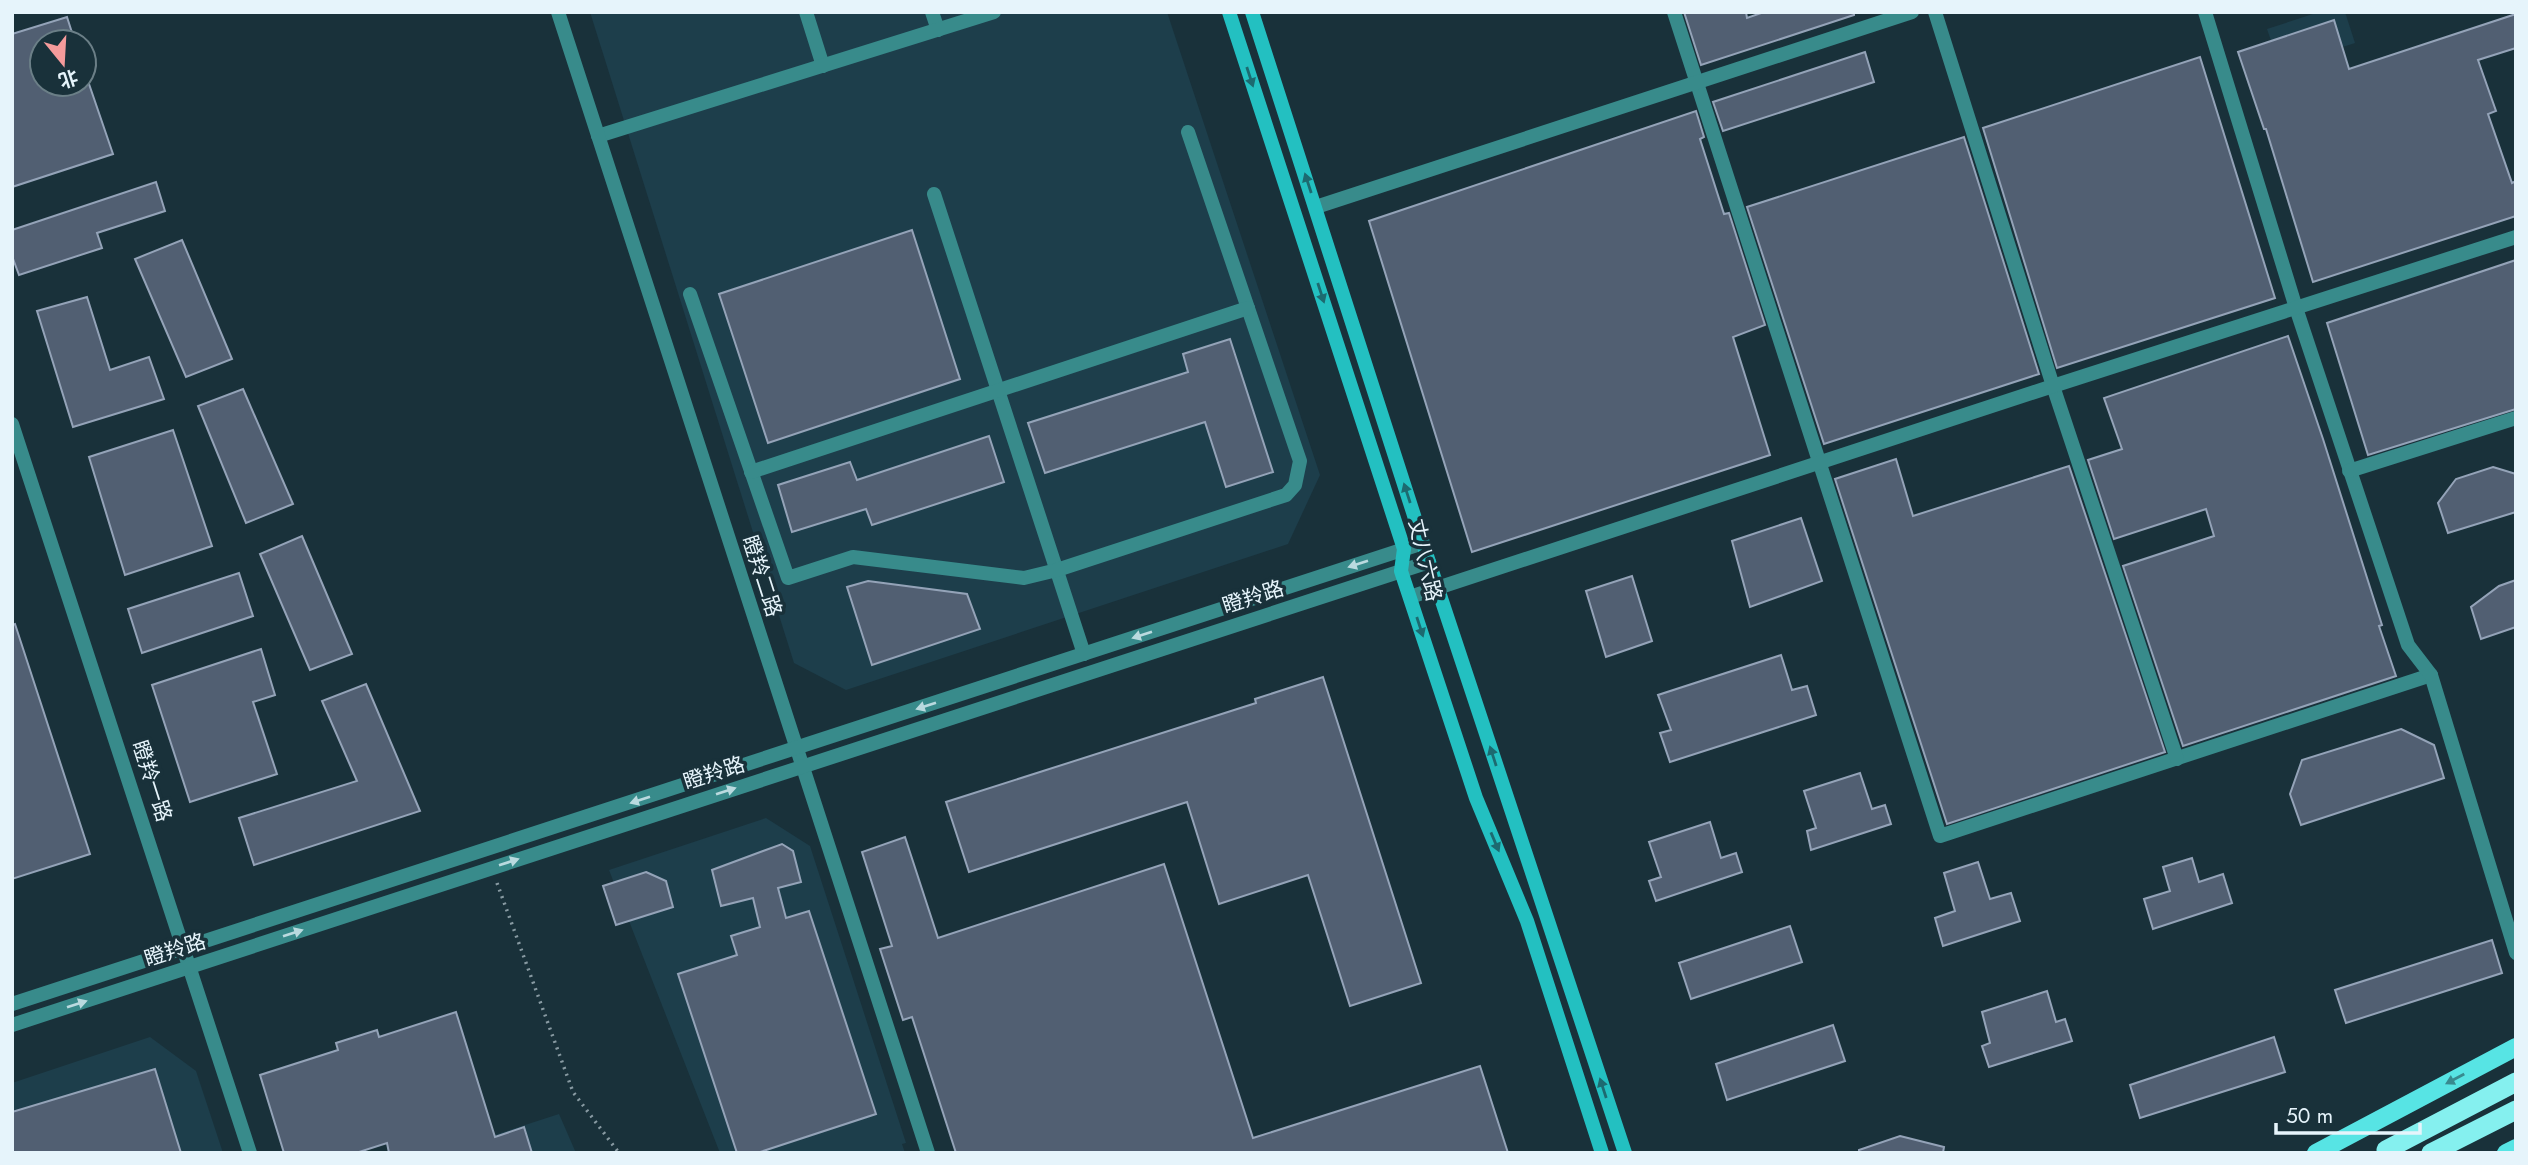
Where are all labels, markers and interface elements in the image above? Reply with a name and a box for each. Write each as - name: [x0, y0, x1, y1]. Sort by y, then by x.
- north arrow: [28, 28, 98, 98]
- text: 北: [55, 63, 81, 94]
- one-way arrow: [1246, 67, 1256, 88]
- one-way arrow: [1302, 172, 1312, 193]
- one-way arrow: [1316, 283, 1327, 304]
- one-way arrow: [1401, 482, 1412, 503]
- street label: 丈八六路: [1401, 516, 1449, 604]
- street label: 瞪羚二路: [735, 531, 789, 621]
- one-way arrow: [1348, 560, 1369, 570]
- street label: 瞪羚路: [1218, 573, 1288, 621]
- one-way arrow: [1415, 617, 1426, 638]
- one-way arrow: [1132, 630, 1153, 641]
- one-way arrow: [916, 701, 937, 712]
- street label: 瞪羚一路: [125, 736, 179, 826]
- one-way arrow: [1488, 745, 1498, 766]
- street label: 瞪羚路: [679, 749, 749, 797]
- one-way arrow: [715, 785, 736, 796]
- one-way arrow: [629, 795, 650, 805]
- one-way arrow: [1489, 832, 1500, 853]
- one-way arrow: [499, 856, 520, 867]
- street label: 瞪羚路: [140, 926, 210, 974]
- one-way arrow: [283, 927, 304, 938]
- one-way arrow: [67, 998, 88, 1009]
- one-way arrow: [2446, 1073, 2465, 1085]
- one-way arrow: [1598, 1077, 1608, 1098]
- scale bar: [2276, 1092, 2420, 1136]
- text: 50 m: [2286, 1101, 2333, 1131]

